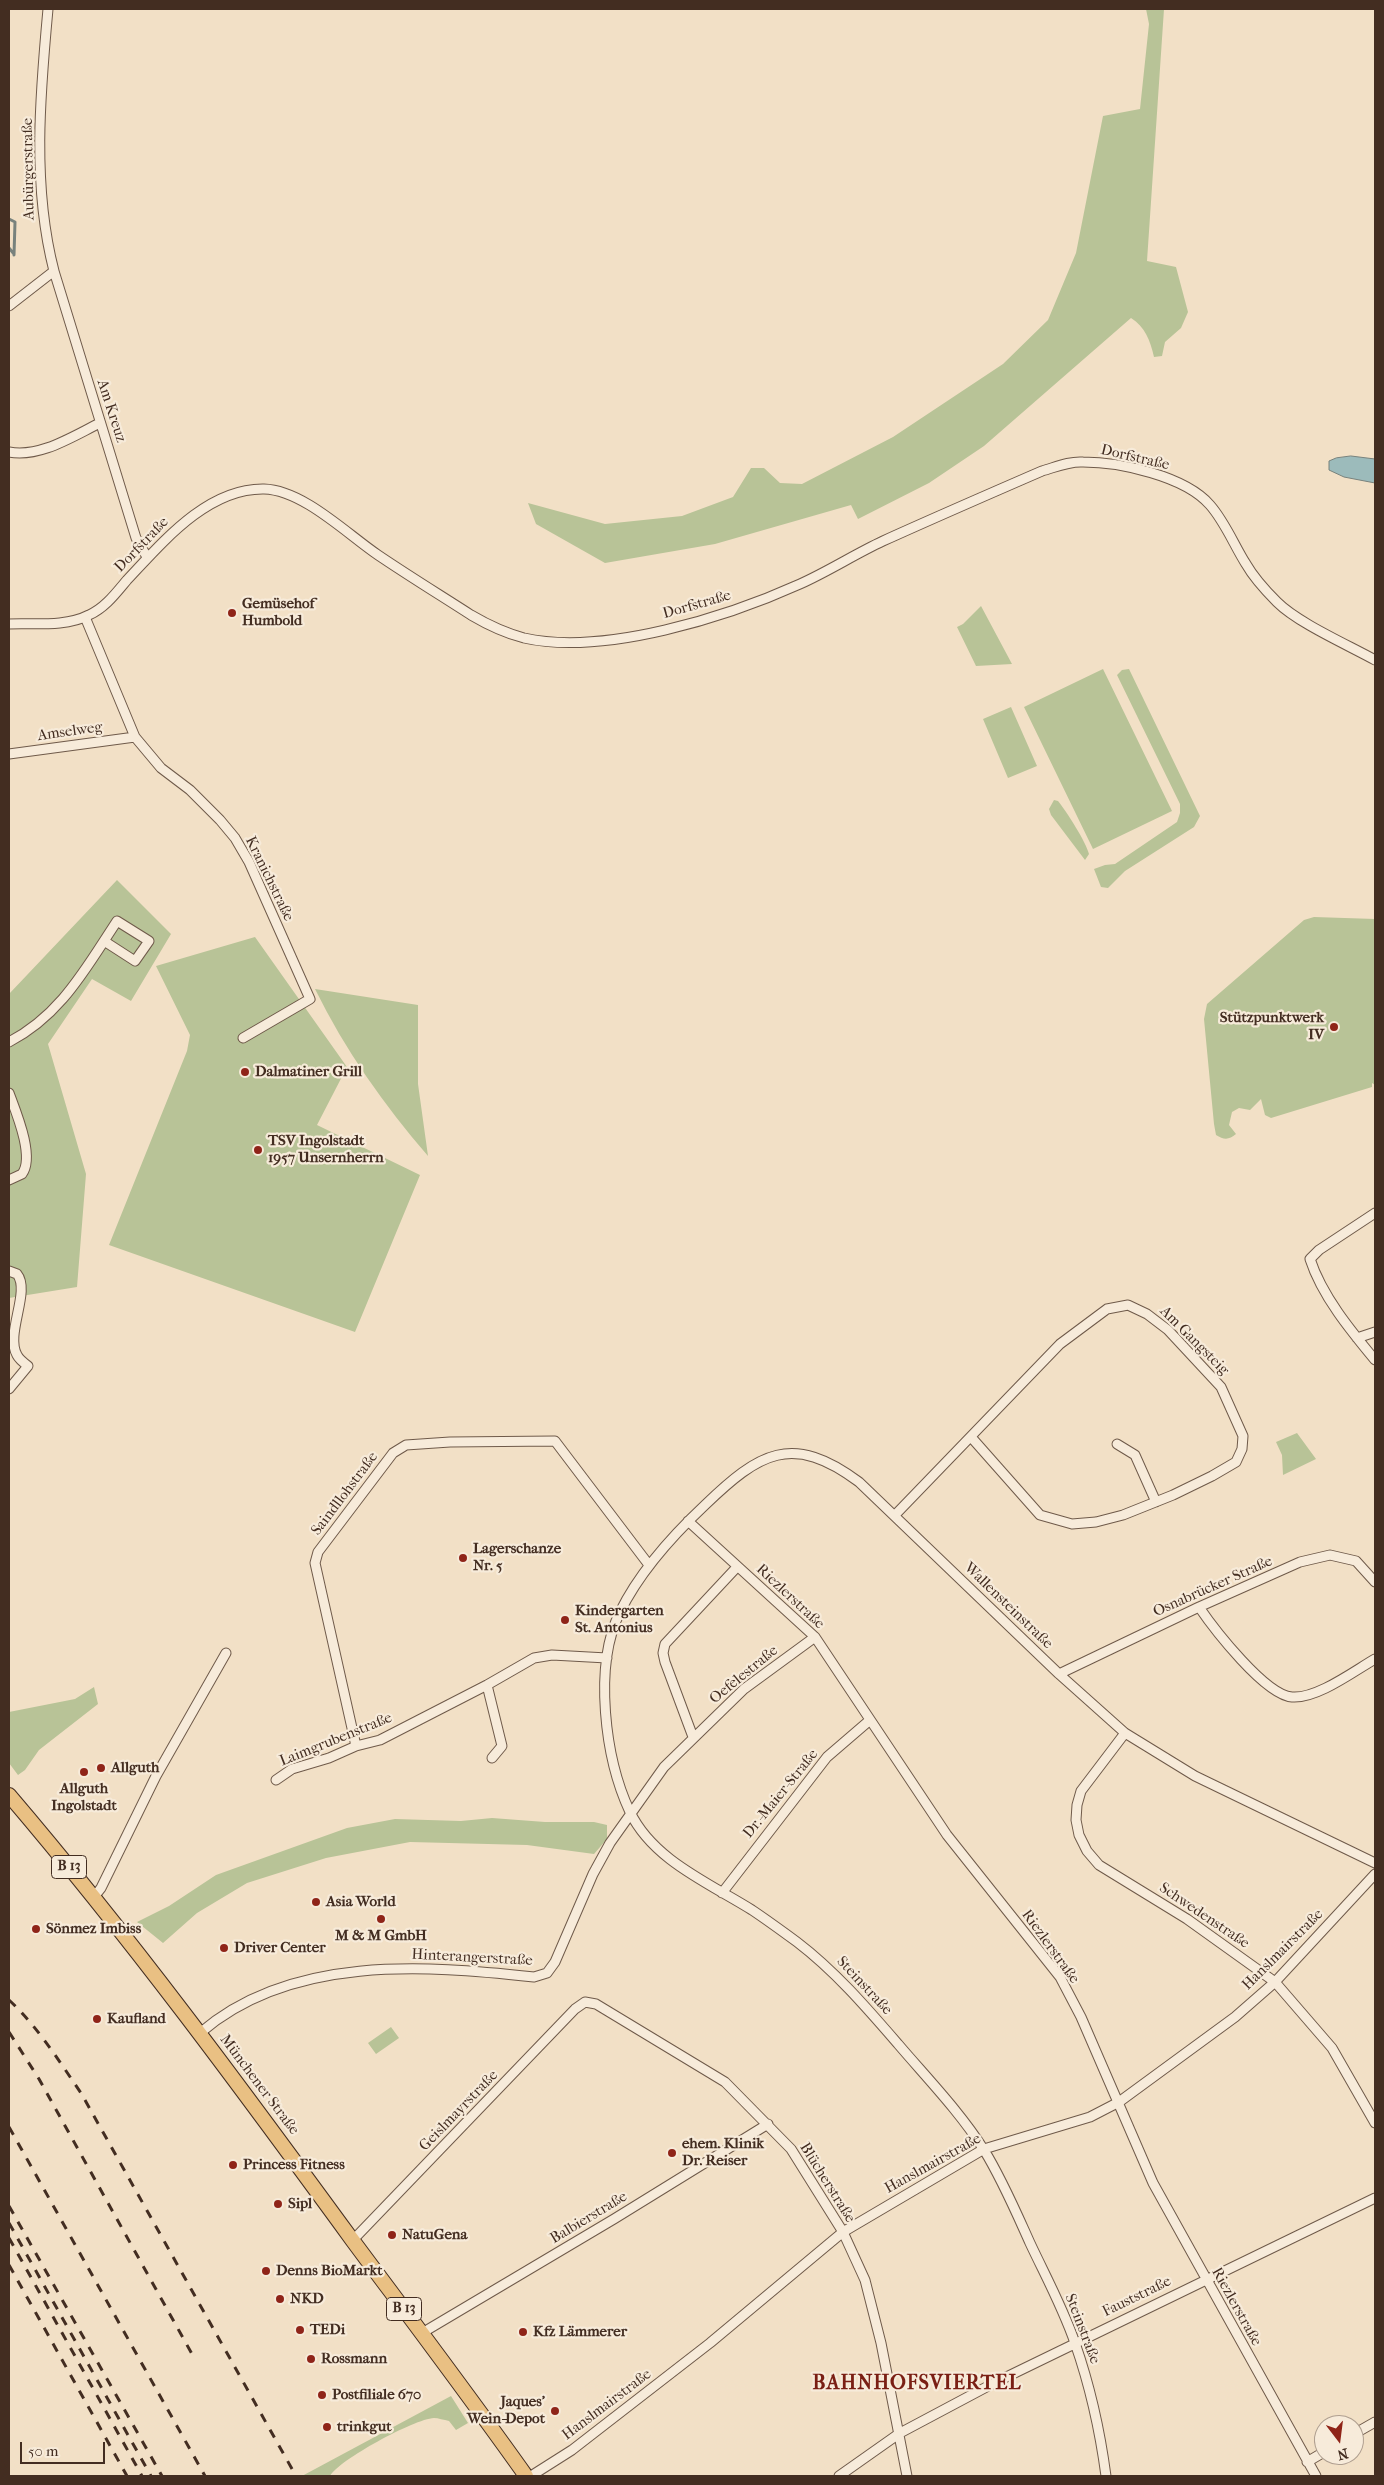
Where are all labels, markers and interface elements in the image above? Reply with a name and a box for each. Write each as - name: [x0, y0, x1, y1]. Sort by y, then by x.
- street label: Aubürgerstraße: [19, 118, 39, 220]
- street label: Am Kreuz: [92, 377, 130, 445]
- street label: Dorfstraße: [1099, 441, 1171, 475]
- street label: Dorfstraße: [111, 514, 173, 576]
- street label: Dorfstraße: [661, 587, 733, 623]
- place label: Gemüsehof Humbold: [242, 595, 315, 630]
- marker: Gemüsehof Humbold: [226, 607, 238, 619]
- street label: Amselweg: [36, 719, 104, 745]
- street label: Kranichstraße: [241, 834, 297, 924]
- place label: Stützpunktwerk IV: [1220, 1009, 1324, 1044]
- marker: Stützpunktwerk IV: [1328, 1021, 1340, 1033]
- place label: Dalmatiner Grill: [255, 1063, 362, 1081]
- marker: Dalmatiner Grill: [239, 1066, 251, 1078]
- place label: TSV Ingolstadt 1957 Unsernherrn: [268, 1132, 384, 1167]
- marker: TSV Ingolstadt 1957 Unsernherrn: [252, 1144, 264, 1156]
- street label: Am Gangsteig: [1156, 1303, 1232, 1379]
- street label: Saindllohstraße: [308, 1449, 382, 1539]
- place label: Lagerschanze Nr. 5: [473, 1540, 561, 1575]
- marker: Lagerschanze Nr. 5: [457, 1552, 469, 1564]
- street label: Osnabrücker Straße: [1150, 1553, 1276, 1621]
- street label: Wallensteinstraße: [960, 1559, 1056, 1653]
- street label: Riezlerstraße: [752, 1561, 828, 1633]
- place label: Kindergarten St. Antonius: [575, 1602, 664, 1637]
- marker: Kindergarten St. Antonius: [559, 1614, 571, 1626]
- street label: Oefelestraße: [706, 1642, 782, 1708]
- street label: Laimgrubenstraße: [277, 1709, 395, 1771]
- street label: Dr.-Maier-Straße: [740, 1746, 822, 1842]
- place label: Allguth: [111, 1759, 159, 1777]
- marker: Allguth: [95, 1762, 107, 1774]
- marker: Allguth Ingolstadt: [78, 1766, 90, 1778]
- place label: Allguth Ingolstadt: [51, 1780, 117, 1815]
- road number: B 13: [52, 1855, 86, 1878]
- street label: Schwedenstraße: [1156, 1879, 1252, 1953]
- place label: Asia World: [326, 1893, 396, 1911]
- marker: Asia World: [310, 1896, 322, 1908]
- street label: Hanslmairstraße: [1239, 1906, 1327, 1994]
- street label: Riezlerstraße: [1017, 1907, 1083, 1987]
- marker: M & M GmbH: [375, 1913, 387, 1925]
- place label: Sönmez Imbiss: [46, 1920, 141, 1938]
- marker: Sönmez Imbiss: [30, 1923, 42, 1935]
- place label: M & M GmbH: [335, 1927, 427, 1945]
- place label: Driver Center: [234, 1939, 326, 1957]
- marker: Driver Center: [218, 1942, 230, 1954]
- street label: Hinterangerstraße: [411, 1946, 533, 1970]
- street label: Steinstraße: [832, 1953, 896, 2019]
- place label: Kaufland: [107, 2010, 166, 2028]
- marker: Kaufland: [91, 2013, 103, 2025]
- street label: Münchener Straße: [215, 2031, 303, 2139]
- street label: Geislmayrstraße: [416, 2067, 502, 2155]
- street label: Hanslmairstraße: [882, 2130, 984, 2198]
- place label: ehem. Klinik Dr. Reiser: [682, 2135, 764, 2170]
- street label: Blücherstraße: [795, 2140, 859, 2226]
- marker: ehem. Klinik Dr. Reiser: [666, 2147, 678, 2159]
- place label: Princess Fitness: [243, 2156, 345, 2174]
- marker: Princess Fitness: [227, 2159, 239, 2171]
- street label: Balbierstraße: [547, 2188, 631, 2248]
- place label: Sipl: [288, 2195, 312, 2213]
- marker: Sipl: [272, 2198, 284, 2210]
- place label: NatuGena: [402, 2226, 468, 2244]
- marker: NatuGena: [386, 2229, 398, 2241]
- place label: Denns BioMarkt: [276, 2262, 383, 2280]
- marker: Denns BioMarkt: [260, 2265, 272, 2277]
- street label: Riezlerstraße: [1207, 2265, 1265, 2349]
- street label: Fauststraße: [1100, 2273, 1174, 2321]
- place label: NKD: [290, 2290, 324, 2308]
- street label: Steinstraße: [1060, 2291, 1104, 2367]
- marker: NKD: [274, 2293, 286, 2305]
- road number: B 13: [386, 2298, 422, 2320]
- place label: TEDi: [310, 2321, 345, 2339]
- place label: Kfz Lämmerer: [533, 2323, 627, 2341]
- marker: TEDi: [294, 2324, 306, 2336]
- marker: Kfz Lämmerer: [517, 2326, 529, 2338]
- place label: Rossmann: [321, 2350, 387, 2368]
- marker: Rossmann: [305, 2353, 317, 2365]
- street label: Hanslmairstraße: [559, 2366, 655, 2444]
- district label: BAHNHOFSVIERTEL: [811, 2372, 1023, 2396]
- place label: Postfiliale 670: [332, 2386, 421, 2404]
- marker: Postfiliale 670: [316, 2389, 328, 2401]
- place label: Jaques' Wein-Depot: [467, 2393, 545, 2428]
- marker: Jaques' Wein-Depot: [549, 2405, 561, 2417]
- north arrow: [1314, 2415, 1364, 2465]
- place label: trinkgut: [337, 2418, 392, 2436]
- marker: trinkgut: [321, 2421, 333, 2433]
- scale bar: [22, 2432, 108, 2464]
- text: 50 m: [28, 2442, 58, 2460]
- text: N: [1335, 2444, 1350, 2464]

